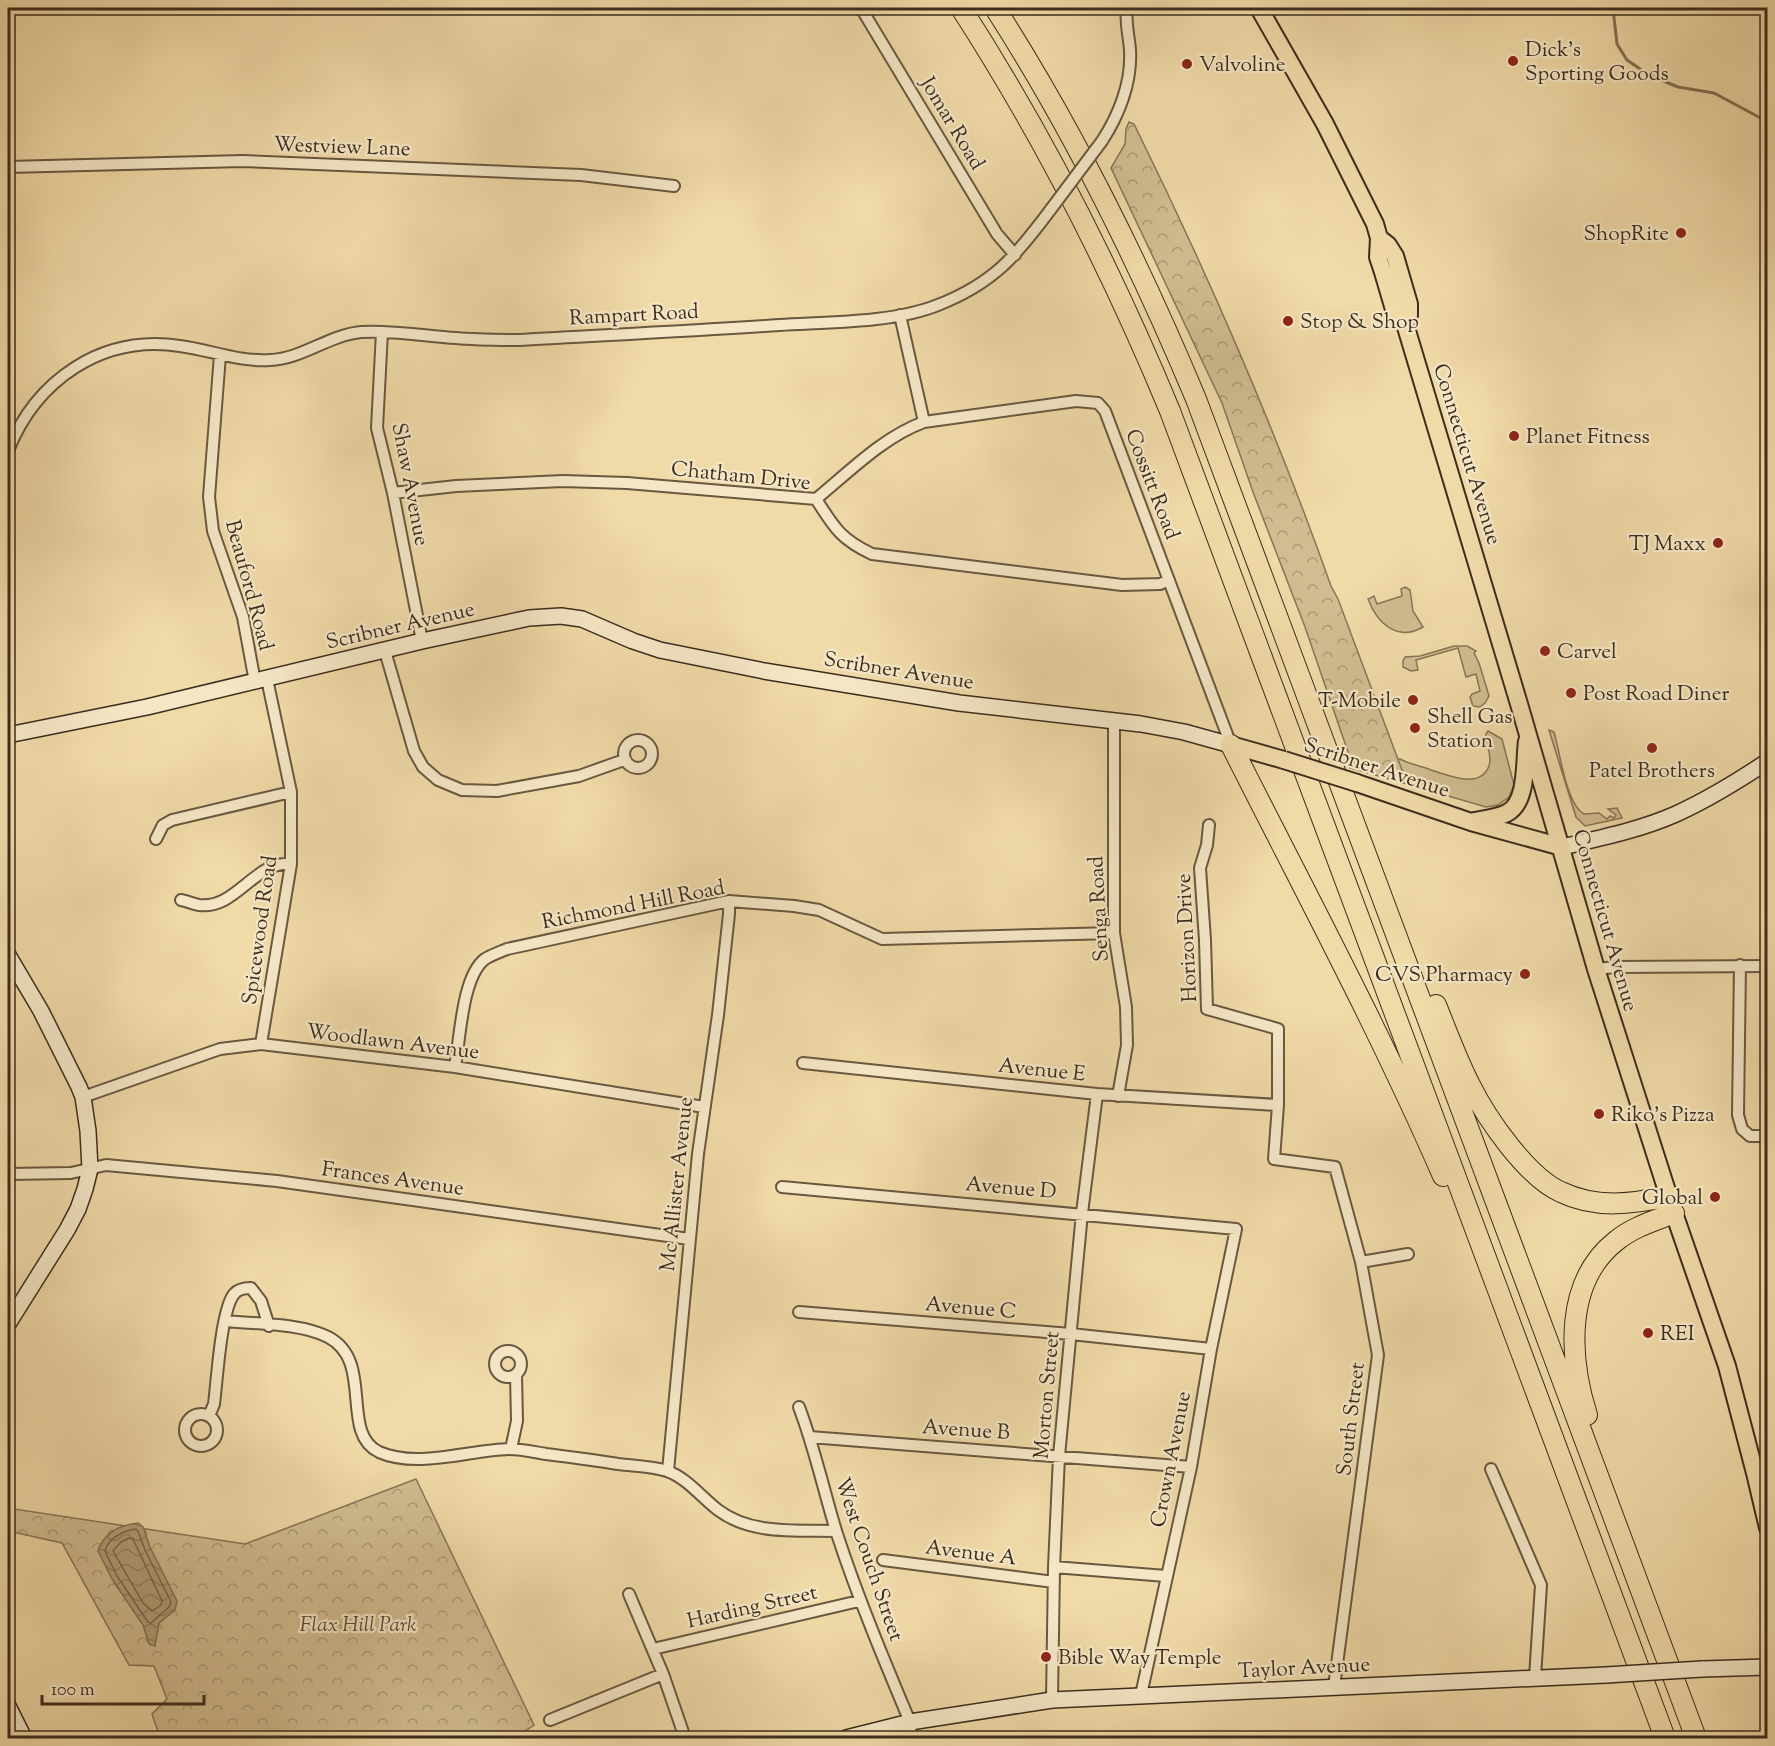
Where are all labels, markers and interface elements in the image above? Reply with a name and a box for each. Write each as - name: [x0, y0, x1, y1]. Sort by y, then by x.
- place label: Dick's Sporting Goods: [1525, 36, 1669, 90]
- place label: Valvoline: [1199, 51, 1286, 81]
- marker: Dick's Sporting Goods: [1506, 54, 1520, 68]
- marker: Valvoline: [1180, 57, 1194, 71]
- street label: Jomar Road: [911, 71, 991, 176]
- street label: Westview Lane: [273, 131, 411, 165]
- place label: ShopRite: [1584, 220, 1669, 250]
- marker: ShopRite: [1674, 226, 1688, 240]
- street label: Rampart Road: [569, 298, 700, 334]
- place label: Stop & Shop: [1300, 308, 1419, 338]
- marker: Stop & Shop: [1281, 314, 1295, 328]
- street label: Connecticut Avenue: [1424, 360, 1508, 549]
- street label: Shaw Avenue: [382, 420, 436, 548]
- place label: Planet Fitness: [1526, 423, 1650, 453]
- street label: Cossitt Road: [1116, 425, 1186, 544]
- marker: Planet Fitness: [1507, 429, 1521, 443]
- street label: Chatham Drive: [669, 455, 812, 499]
- street label: Beauford Road: [216, 517, 280, 654]
- place label: TJ Maxx: [1629, 530, 1706, 560]
- marker: TJ Maxx: [1711, 536, 1725, 550]
- street label: Scribner Avenue: [323, 595, 478, 659]
- place label: Carvel: [1557, 638, 1617, 668]
- marker: Carvel: [1538, 644, 1552, 658]
- street label: Scribner Avenue: [821, 645, 976, 699]
- place label: Post Road Diner: [1583, 680, 1730, 710]
- marker: Post Road Diner: [1564, 686, 1578, 700]
- place label: T-Mobile: [1318, 687, 1401, 717]
- marker: T-Mobile: [1406, 693, 1420, 707]
- place label: Shell Gas Station: [1427, 703, 1513, 757]
- marker: Shell Gas Station: [1408, 721, 1422, 735]
- street label: Scribner Avenue: [1300, 731, 1453, 807]
- marker: Patel Brothers: [1645, 741, 1659, 755]
- place label: Patel Brothers: [1589, 757, 1715, 787]
- street label: Connecticut Avenue: [1564, 826, 1644, 1015]
- street label: Spicewood Road: [236, 853, 286, 1007]
- street label: Senga Road: [1082, 855, 1118, 963]
- street label: Richmond Hill Road: [539, 873, 728, 938]
- street label: Horizon Drive: [1170, 873, 1206, 1003]
- place label: CVS Pharmacy: [1375, 961, 1514, 991]
- marker: CVS Pharmacy: [1518, 967, 1532, 981]
- street label: Woodlawn Avenue: [305, 1017, 481, 1068]
- street label: Avenue E: [997, 1052, 1087, 1091]
- street label: Mc Allister Avenue: [654, 1095, 702, 1273]
- place label: Riko's Pizza: [1611, 1101, 1715, 1131]
- marker: Riko's Pizza: [1592, 1107, 1606, 1121]
- street label: Frances Avenue: [320, 1155, 466, 1205]
- street label: Avenue D: [964, 1170, 1058, 1208]
- place label: Global: [1642, 1184, 1703, 1214]
- marker: Global: [1708, 1190, 1722, 1204]
- street label: Avenue C: [924, 1290, 1018, 1328]
- place label: REI: [1660, 1320, 1695, 1350]
- marker: REI: [1641, 1326, 1655, 1340]
- street label: Morton Street: [1027, 1330, 1069, 1460]
- street label: South Street: [1330, 1361, 1374, 1478]
- street label: Crown Avenue: [1144, 1389, 1200, 1530]
- street label: Avenue B: [921, 1413, 1011, 1449]
- street label: West Couch Street: [826, 1474, 910, 1646]
- street label: Avenue A: [923, 1534, 1018, 1574]
- street label: Harding Street: [684, 1578, 821, 1638]
- park label: Flax Hill Park: [300, 1611, 417, 1641]
- place label: Bible Way Temple: [1058, 1644, 1222, 1674]
- marker: Bible Way Temple: [1039, 1650, 1053, 1664]
- street label: Taylor Avenue: [1237, 1651, 1371, 1687]
- scale bar: [42, 1668, 204, 1706]
- text: 100 m: [51, 1678, 95, 1704]

